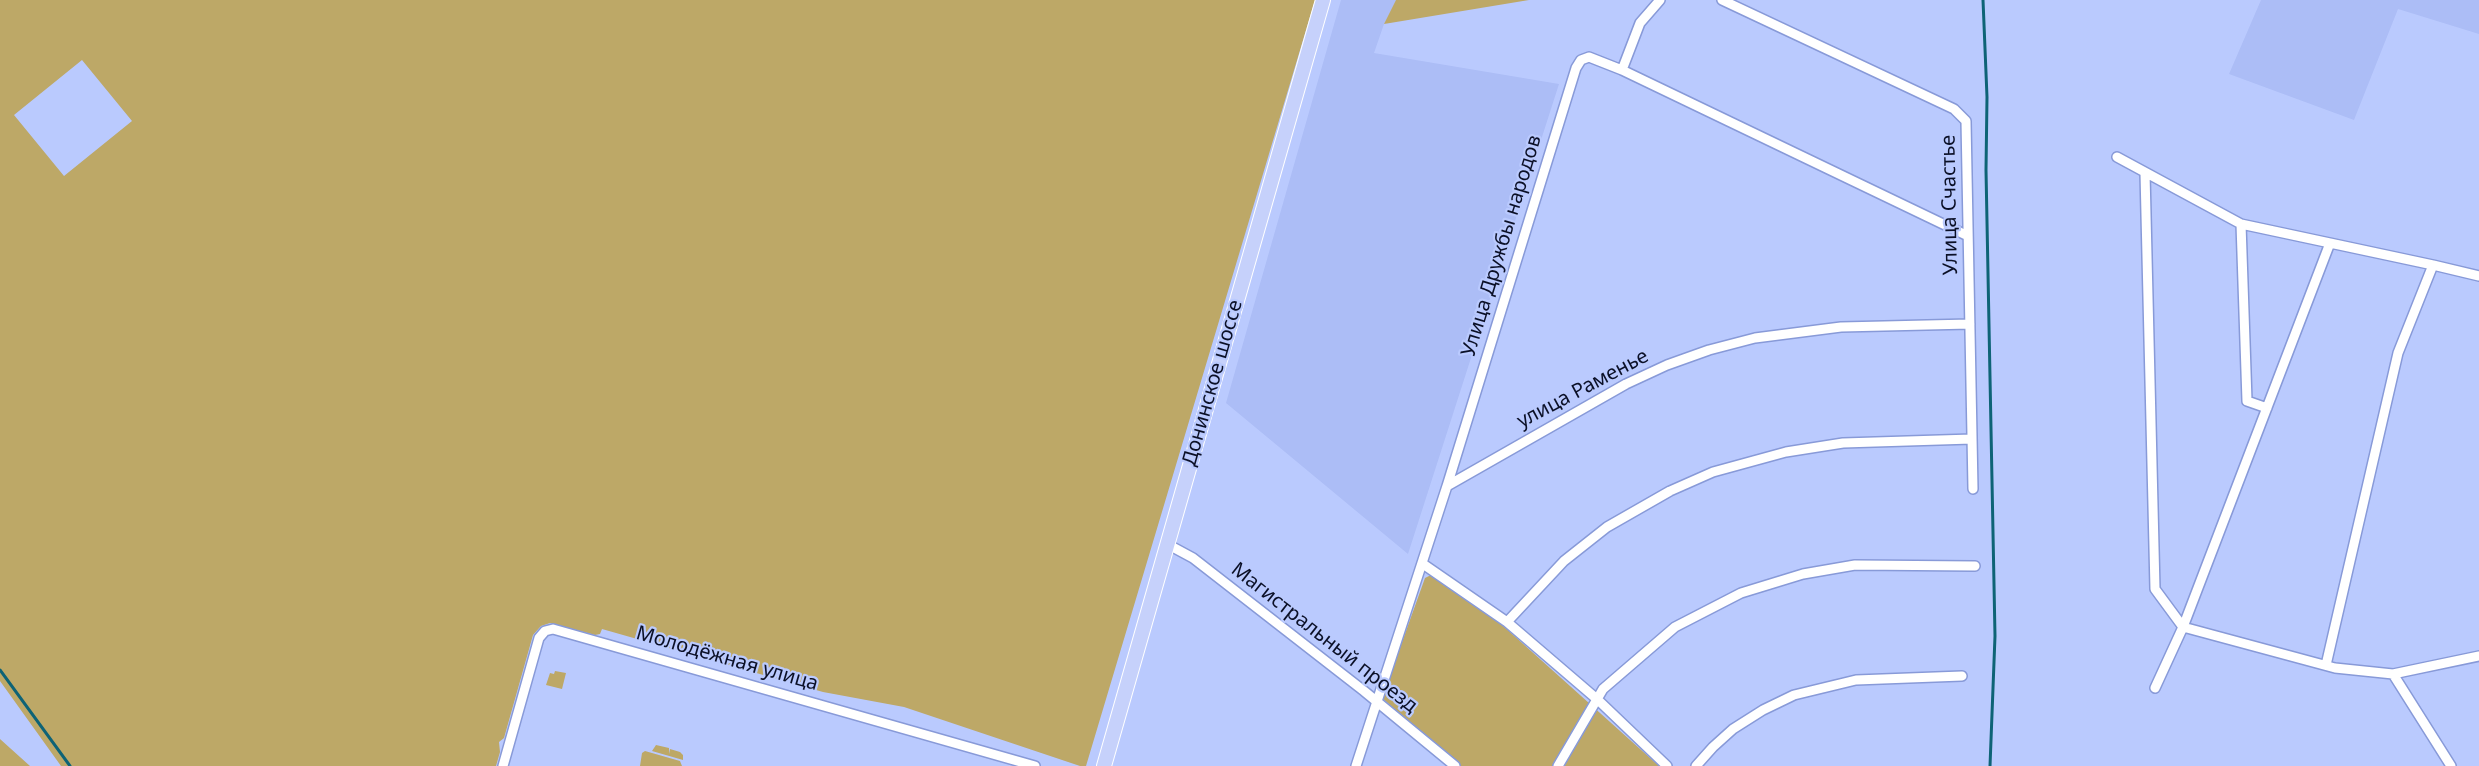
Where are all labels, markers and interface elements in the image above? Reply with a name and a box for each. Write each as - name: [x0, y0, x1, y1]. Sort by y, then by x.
- street label: Улица Дружбы народов: [1457, 132, 1547, 360]
- street label: Улица Счастье: [1937, 135, 1963, 275]
- street label: Донинское шоссе: [1178, 297, 1248, 469]
- street label: улица Раменье: [1513, 344, 1653, 434]
- street label: Магистральный проезд: [1226, 558, 1422, 718]
- street label: Молодёжная улица: [633, 622, 821, 696]

